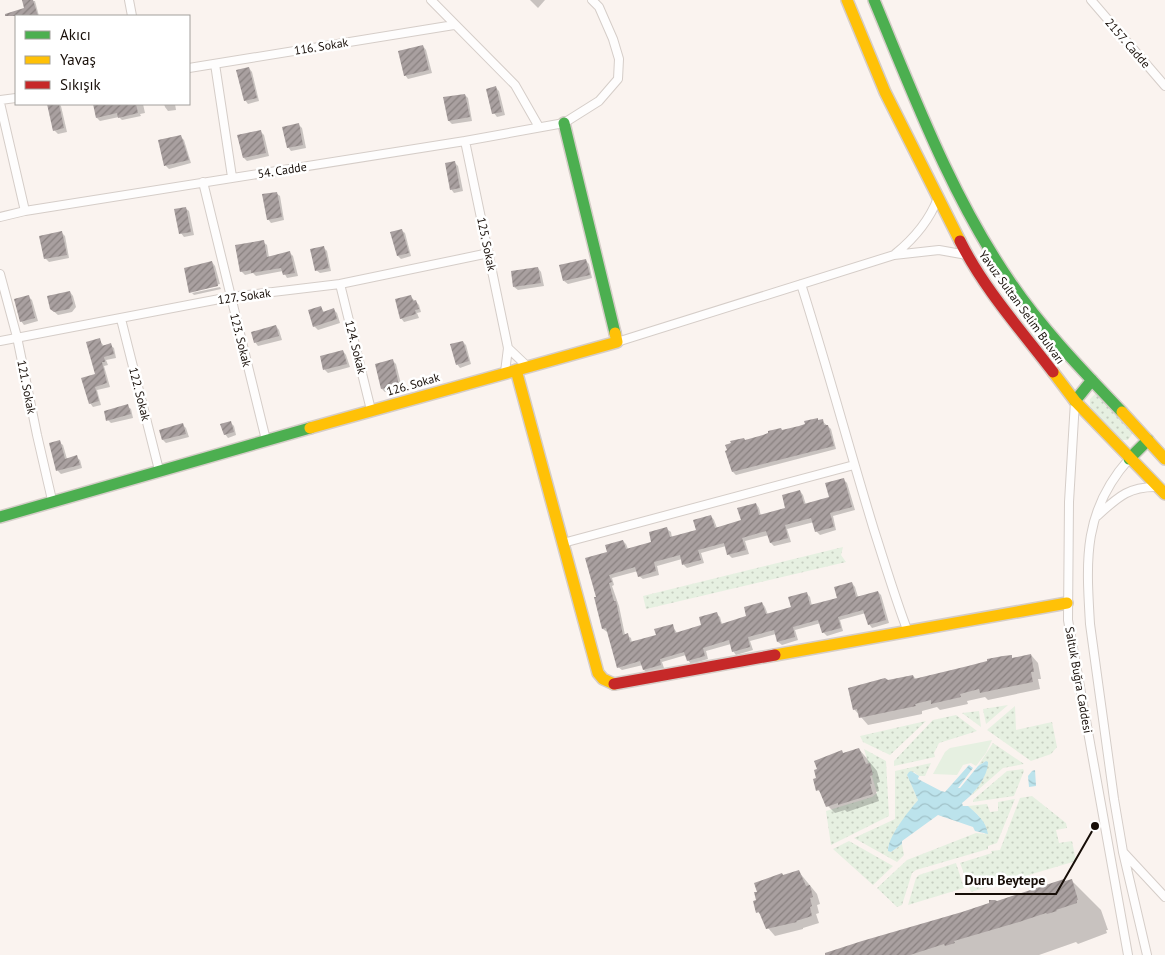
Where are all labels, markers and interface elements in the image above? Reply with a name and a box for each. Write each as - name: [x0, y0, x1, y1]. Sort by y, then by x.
- legend: [15, 15, 190, 105]
- street label: 2157. Cadde: [1102, 15, 1154, 71]
- text: Akıcı: [60, 25, 91, 44]
- street label: 116. Sokak: [293, 34, 349, 58]
- text: Yavaş: [60, 50, 96, 69]
- text: Sıkışık: [60, 75, 102, 94]
- street label: 54. Cadde: [256, 159, 308, 181]
- street label: 125. Sokak: [474, 216, 500, 273]
- street label: Yavuz Sultan Selim Bulvarı: [976, 247, 1068, 367]
- street label: 127. Sokak: [217, 285, 272, 307]
- street label: 123. Sokak: [227, 312, 255, 369]
- street label: 124. Sokak: [342, 319, 370, 376]
- street label: 121. Sokak: [14, 359, 40, 416]
- street label: 122. Sokak: [126, 366, 154, 423]
- street label: 126. Sokak: [385, 369, 442, 399]
- street label: Saltuk Buğra Caddesi: [1062, 626, 1096, 734]
- callout: Duru Beytepe: [955, 865, 1056, 894]
- text: Duru Beytepe: [965, 871, 1045, 889]

